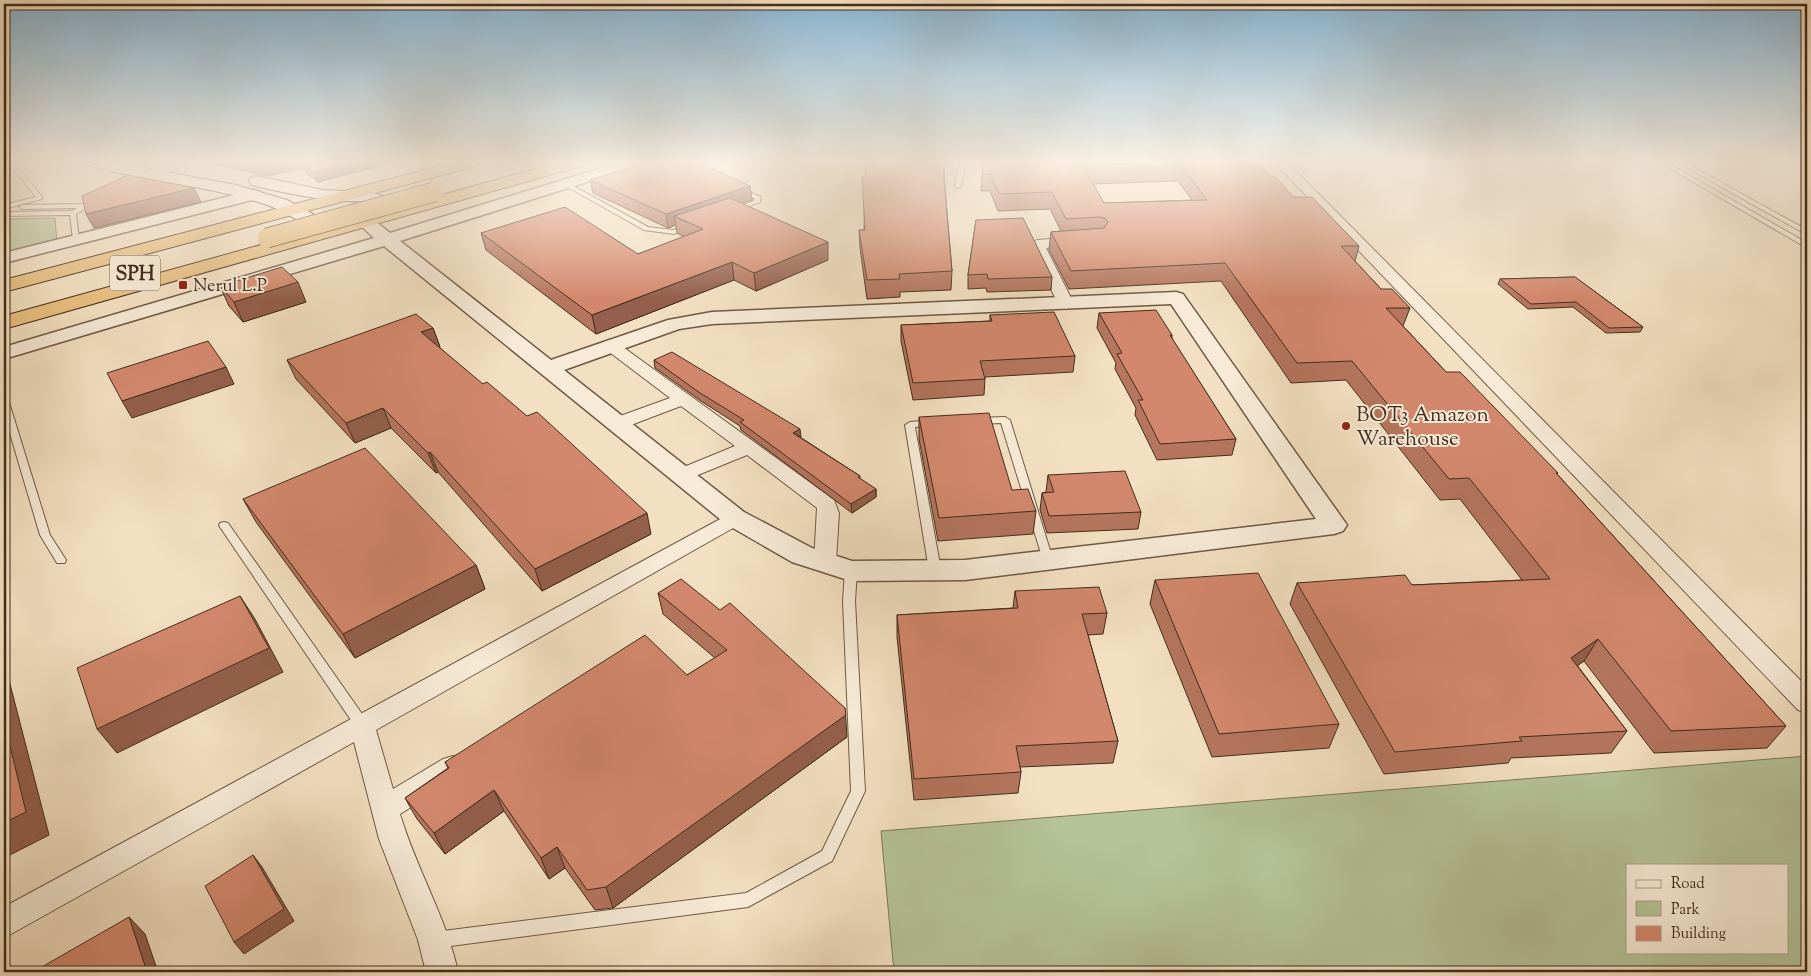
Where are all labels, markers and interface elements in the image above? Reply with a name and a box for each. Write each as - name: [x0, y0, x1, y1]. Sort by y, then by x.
- road number: SPH: [110, 256, 160, 290]
- place label: Nerul L.P: [193, 274, 267, 300]
- marker: Nerul L.P: [177, 279, 189, 291]
- place label: BOT3 Amazon Warehouse: [1356, 401, 1489, 455]
- marker: BOT3 Amazon Warehouse: [1340, 420, 1352, 432]
- legend: [1626, 864, 1788, 954]
- text: Road: [1671, 874, 1705, 895]
- text: Park: [1671, 900, 1700, 921]
- text: Building: [1671, 924, 1726, 945]

